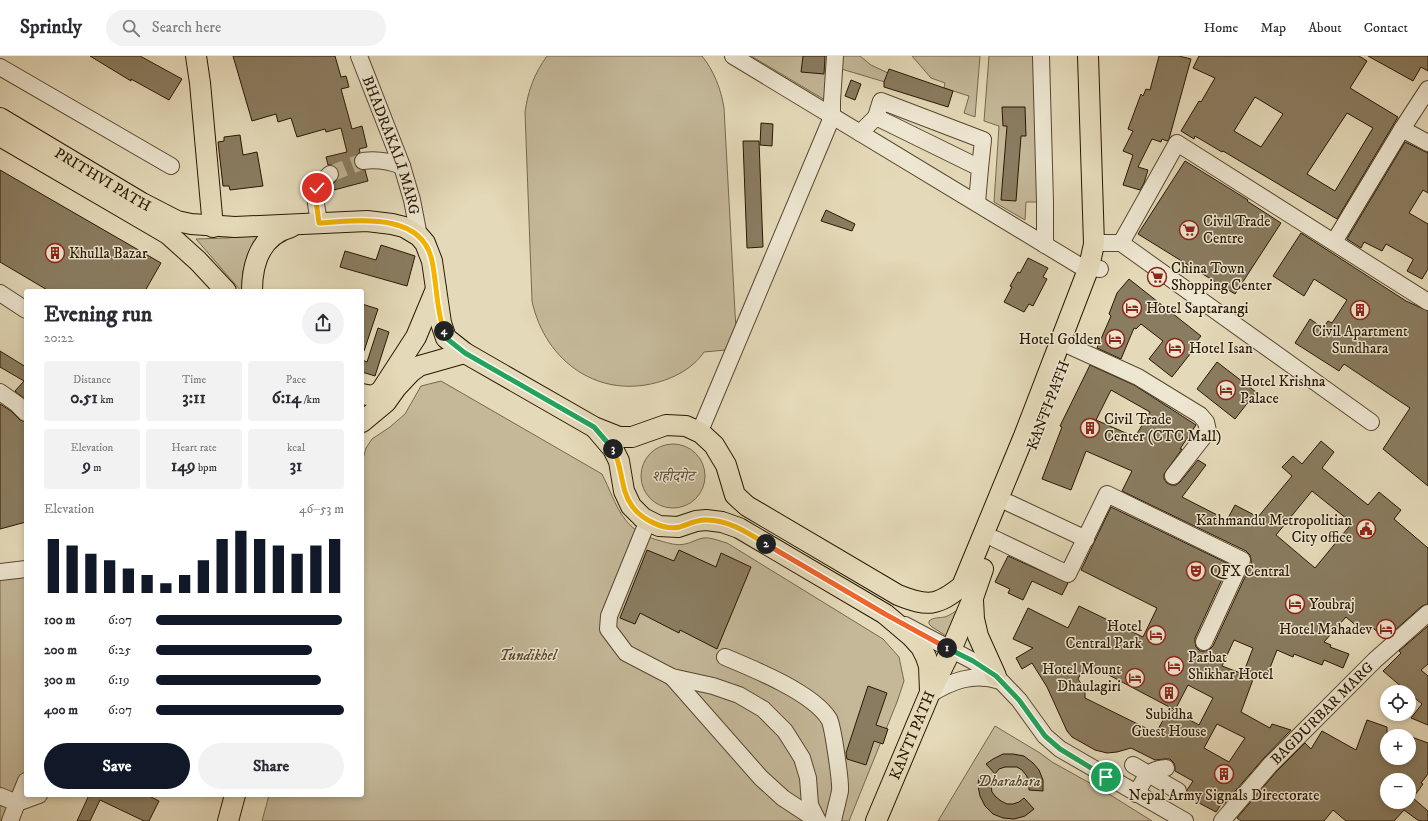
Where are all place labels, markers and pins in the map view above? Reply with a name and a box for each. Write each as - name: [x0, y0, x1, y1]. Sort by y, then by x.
- pin: [300, 171, 334, 205]
- place label: Civil Trade Centre: [1203, 212, 1270, 248]
- supermarket icon: Civil Trade Centre: [1178, 219, 1200, 241]
- building icon: Khulla Bazar: [44, 242, 66, 264]
- place label: Khulla Bazar: [69, 244, 148, 263]
- place label: China Town Shopping Center: [1171, 259, 1272, 295]
- supermarket icon: China Town Shopping Center: [1146, 266, 1168, 288]
- hotel icon: Hotel Saptarangi: [1121, 297, 1143, 319]
- place label: Hotel Saptarangi: [1146, 299, 1248, 318]
- building icon: Civil Apartment Sundhara: [1349, 299, 1371, 321]
- pin: 4: [434, 321, 454, 341]
- place label: Civil Apartment Sundhara: [1312, 322, 1408, 358]
- hotel icon: Hotel Golden: [1104, 328, 1126, 350]
- place label: Hotel Golden: [1019, 330, 1101, 349]
- hotel icon: Hotel Isan: [1164, 337, 1186, 359]
- place label: Hotel Isan: [1189, 339, 1253, 358]
- place label: Hotel Krishna Palace: [1240, 372, 1326, 408]
- hotel icon: Hotel Krishna Palace: [1215, 379, 1237, 401]
- place label: Civil Trade Center (CTC Mall): [1104, 410, 1221, 446]
- building icon: Civil Trade Center (CTC Mall): [1079, 417, 1101, 439]
- pin: 3: [603, 439, 623, 459]
- place label: Kathmandu Metropolitian City office: [1196, 511, 1352, 547]
- public building icon: Kathmandu Metropolitian City office: [1355, 518, 1377, 540]
- pin: 2: [756, 534, 776, 554]
- theatre icon: QFX Central: [1185, 560, 1207, 582]
- place label: QFX Central: [1210, 562, 1290, 581]
- hotel icon: Youbraj: [1284, 593, 1306, 615]
- place label: Youbraj: [1309, 595, 1355, 614]
- place label: Hotel Central Park: [1066, 617, 1143, 653]
- hotel icon: Hotel Mahadev: [1375, 618, 1397, 640]
- place label: Hotel Mahadev: [1279, 620, 1372, 639]
- hotel icon: Hotel Central Park: [1145, 624, 1167, 646]
- pin: 1: [937, 638, 957, 658]
- place label: Parbat Shikhar Hotel: [1188, 648, 1274, 684]
- hotel icon: Parbat Shikhar Hotel: [1163, 655, 1185, 677]
- place label: Hotel Mount Dhaulagiri: [1042, 660, 1121, 696]
- hotel icon: Hotel Mount Dhaulagiri: [1124, 667, 1146, 689]
- building icon: Subidha Guest House: [1158, 682, 1180, 704]
- place label: Subidha Guest House: [1131, 705, 1207, 741]
- pin: [1089, 760, 1123, 794]
- building icon: Nepal Army Signals Directorate: [1213, 763, 1235, 785]
- place label: Nepal Army Signals Directorate: [1129, 786, 1319, 805]

